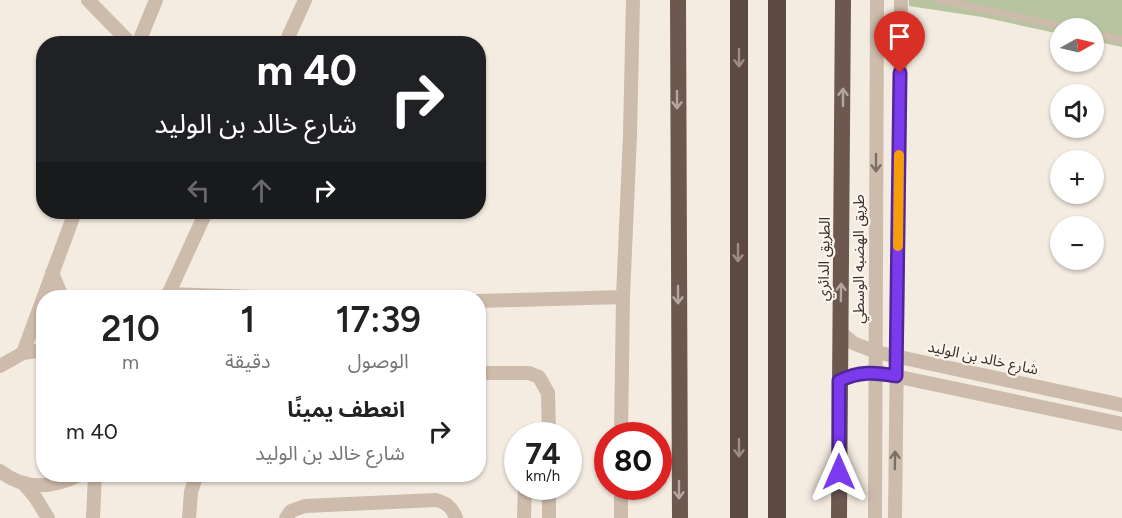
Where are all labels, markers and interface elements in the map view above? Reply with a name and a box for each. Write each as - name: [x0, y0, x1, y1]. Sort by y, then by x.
- pin: [874, 11, 925, 73]
- north arrow: [1050, 18, 1104, 72]
- map controls: [1050, 18, 1104, 270]
- icon: arrive: [883, 20, 916, 53]
- text: 40 m: [257, 45, 357, 96]
- one-way arrow: [733, 48, 745, 68]
- icon: right: [378, 60, 456, 138]
- button: sound: [1050, 84, 1104, 138]
- one-way arrow: [837, 87, 849, 107]
- one-way arrow: [671, 90, 683, 110]
- text: شارع خالد بن الوليد: [155, 107, 357, 140]
- button: +: [1050, 150, 1104, 204]
- one-way arrow: [870, 153, 882, 173]
- icon: left: [182, 174, 215, 207]
- icon: ahead: [245, 174, 278, 207]
- icon: right: [308, 174, 341, 207]
- street label: طريق الهضبه الوسطي: [850, 194, 870, 324]
- button: −: [1050, 216, 1104, 270]
- street label: الطريق الدائري: [814, 217, 836, 301]
- one-way arrow: [732, 243, 744, 263]
- one-way arrow: [836, 282, 847, 302]
- one-way arrow: [672, 285, 684, 305]
- text: 1: [240, 298, 255, 341]
- text: 17:39: [336, 298, 421, 341]
- text: 210: [101, 307, 160, 350]
- street label: شارع خالد بن الوليد: [926, 338, 1040, 381]
- text: دقيقة: [225, 349, 271, 373]
- text: الوصول: [348, 349, 409, 373]
- text: m: [122, 350, 139, 374]
- text: انعطف يمينًا: [287, 396, 405, 423]
- icon: right: [423, 415, 456, 448]
- text: 40 m: [66, 418, 118, 445]
- speed limit sign: 80: [594, 422, 672, 500]
- text: 74: [525, 435, 561, 472]
- one-way arrow: [733, 438, 745, 458]
- position arrow: [807, 440, 871, 504]
- text: شارع خالد بن الوليد: [255, 441, 405, 465]
- one-way arrow: [889, 450, 901, 470]
- text: km/h: [526, 467, 560, 485]
- one-way arrow: [673, 480, 685, 500]

